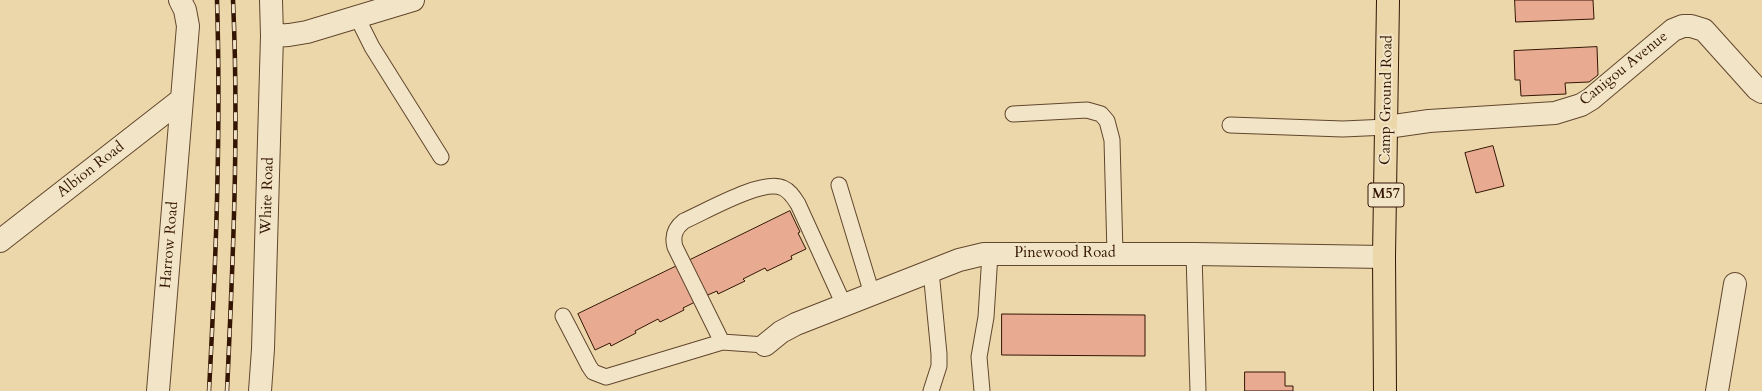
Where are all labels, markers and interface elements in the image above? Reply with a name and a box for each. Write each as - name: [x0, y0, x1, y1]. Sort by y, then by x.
- street label: Canigou Avenue: [1576, 28, 1672, 110]
- street label: Camp Ground Road: [1377, 35, 1397, 165]
- street label: Albion Road: [54, 138, 128, 202]
- street label: White Road: [258, 157, 278, 235]
- road number: M57: [1368, 183, 1404, 207]
- street label: Harrow Road: [157, 201, 183, 289]
- street label: Pinewood Road: [1014, 245, 1116, 263]

